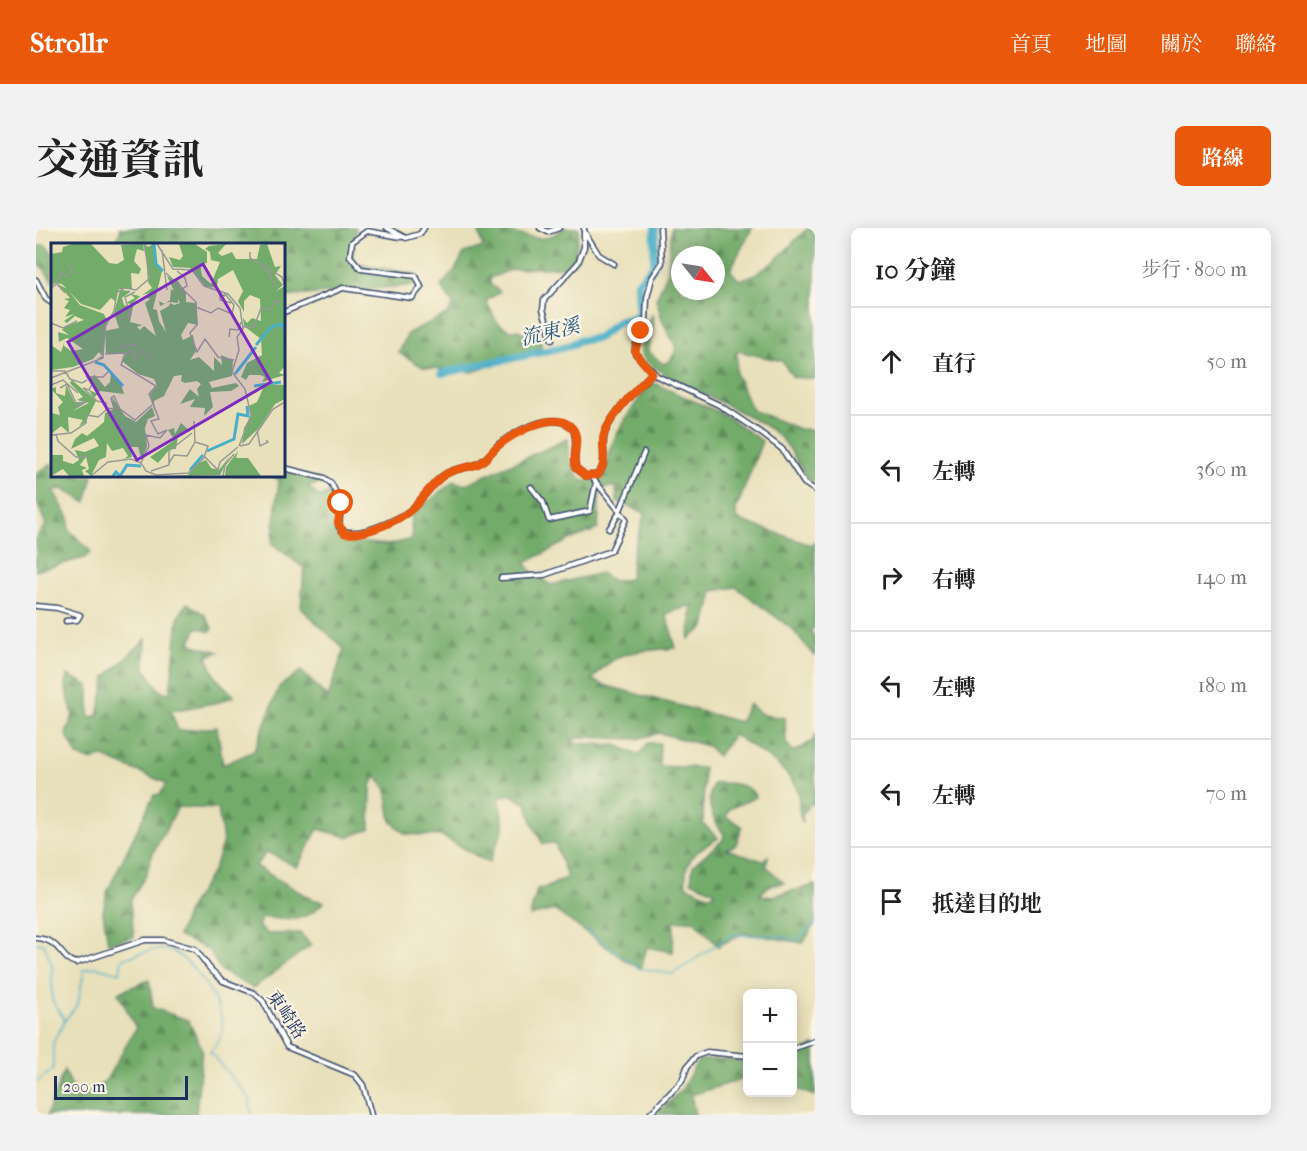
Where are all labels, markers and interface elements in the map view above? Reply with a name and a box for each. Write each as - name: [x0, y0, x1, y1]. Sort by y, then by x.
- text: Strollr: [30, 26, 108, 59]
- text: 首頁: [1010, 32, 1052, 56]
- text: 地圖: [1085, 32, 1127, 56]
- text: 關於: [1160, 32, 1202, 56]
- text: 聯絡: [1235, 32, 1277, 56]
- button: 路線: [1175, 126, 1271, 186]
- text: 交通資訊: [36, 136, 204, 185]
- inset map: [51, 243, 285, 477]
- north arrow: [671, 246, 725, 300]
- text: 10 分鐘: [875, 255, 956, 286]
- text: 步行 · 800 m: [1141, 258, 1247, 281]
- water label: 流東溪: [518, 314, 584, 350]
- route end: [627, 317, 653, 343]
- icon: ahead: [875, 345, 908, 378]
- text: 50 m: [1206, 350, 1247, 373]
- text: 直行: [932, 351, 976, 377]
- icon: left: [875, 453, 908, 486]
- text: 360 m: [1196, 458, 1247, 481]
- text: 左轉: [932, 459, 976, 485]
- route start: [327, 489, 353, 515]
- icon: right: [875, 561, 908, 594]
- text: 140 m: [1196, 566, 1247, 589]
- text: 右轉: [932, 567, 976, 593]
- icon: left: [875, 669, 908, 702]
- text: 180 m: [1198, 674, 1247, 697]
- text: 左轉: [932, 675, 976, 701]
- icon: left: [875, 777, 908, 810]
- text: 70 m: [1205, 782, 1247, 805]
- text: 左轉: [932, 783, 976, 809]
- icon: arrive: [875, 885, 908, 918]
- text: 抵達目的地: [932, 891, 1042, 917]
- street label: 東崎路: [262, 987, 310, 1043]
- map controls: [743, 989, 797, 1097]
- button: +: [743, 989, 797, 1043]
- button: −: [743, 1043, 797, 1097]
- scale bar: [54, 1073, 188, 1100]
- text: 200 m: [63, 1077, 106, 1096]

